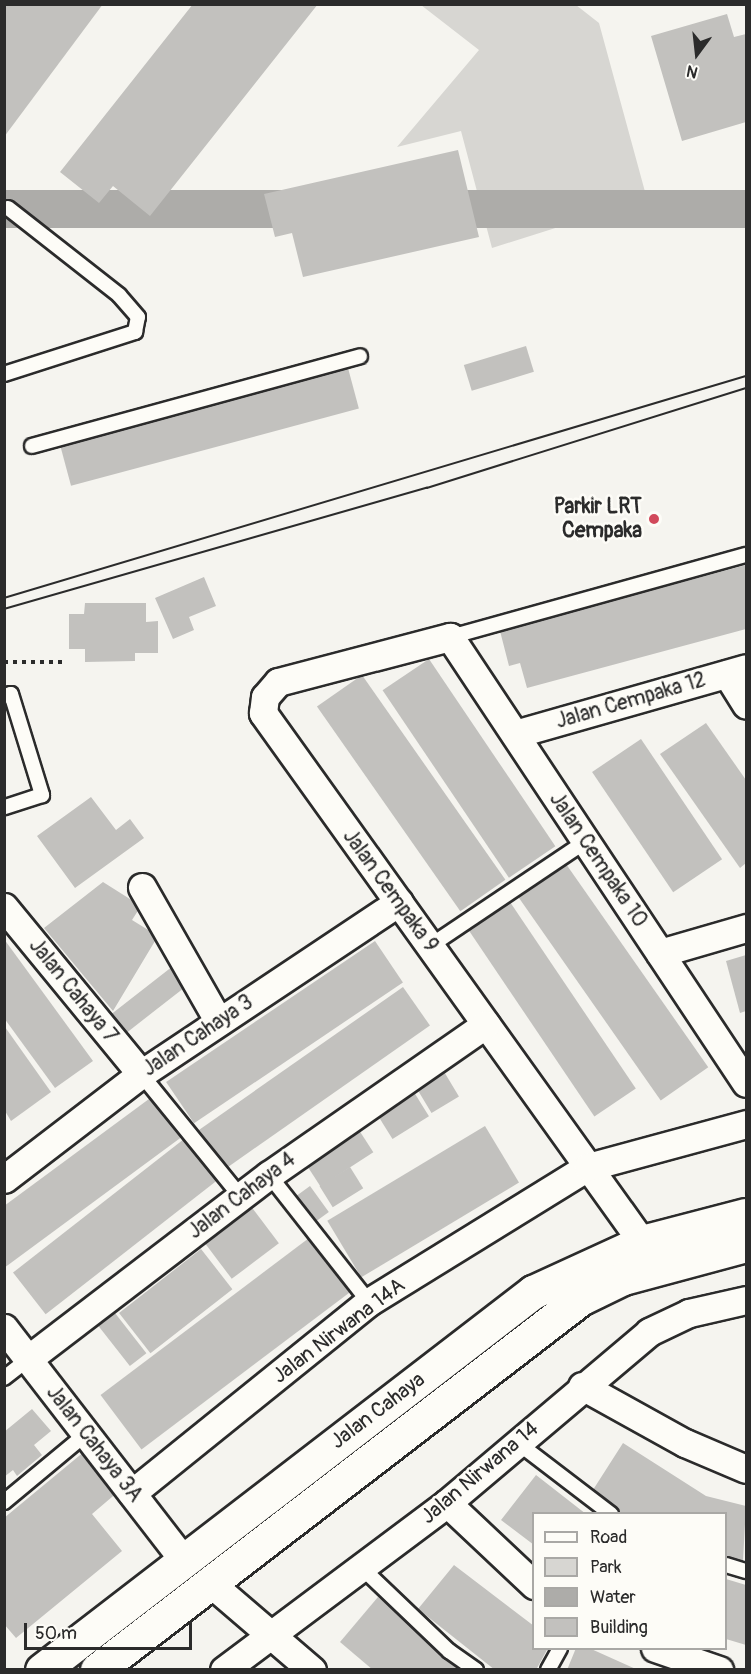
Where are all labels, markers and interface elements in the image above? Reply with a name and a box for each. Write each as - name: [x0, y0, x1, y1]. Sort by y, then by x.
- north arrow: [667, 24, 727, 84]
- text: N: [685, 60, 700, 82]
- place label: Parkir LRT Cempaka: [554, 494, 642, 544]
- marker: Parkir LRT Cempaka: [647, 512, 661, 526]
- street label: Jalan Cempaka 12: [553, 668, 709, 734]
- street label: Jalan Cempaka 10: [544, 788, 652, 932]
- street label: Jalan Cempaka 9: [337, 825, 443, 957]
- street label: Jalan Cahaya 7: [23, 934, 123, 1048]
- street label: Jalan Cahaya 3: [138, 990, 258, 1082]
- street label: Jalan Cahaya 4: [183, 1147, 301, 1245]
- street label: Jalan Nirwana 14A: [268, 1273, 410, 1389]
- street label: Jalan Cahaya: [326, 1367, 430, 1455]
- street label: Jalan Cahaya 3A: [41, 1381, 147, 1507]
- street label: Jalan Nirwana 14: [416, 1417, 544, 1529]
- legend: [532, 1512, 727, 1650]
- text: Road: [590, 1526, 627, 1549]
- text: Park: [590, 1556, 622, 1579]
- text: Water: [590, 1586, 636, 1609]
- scale bar: [27, 1611, 195, 1649]
- text: Building: [590, 1616, 648, 1639]
- text: 50 m: [35, 1622, 77, 1645]

